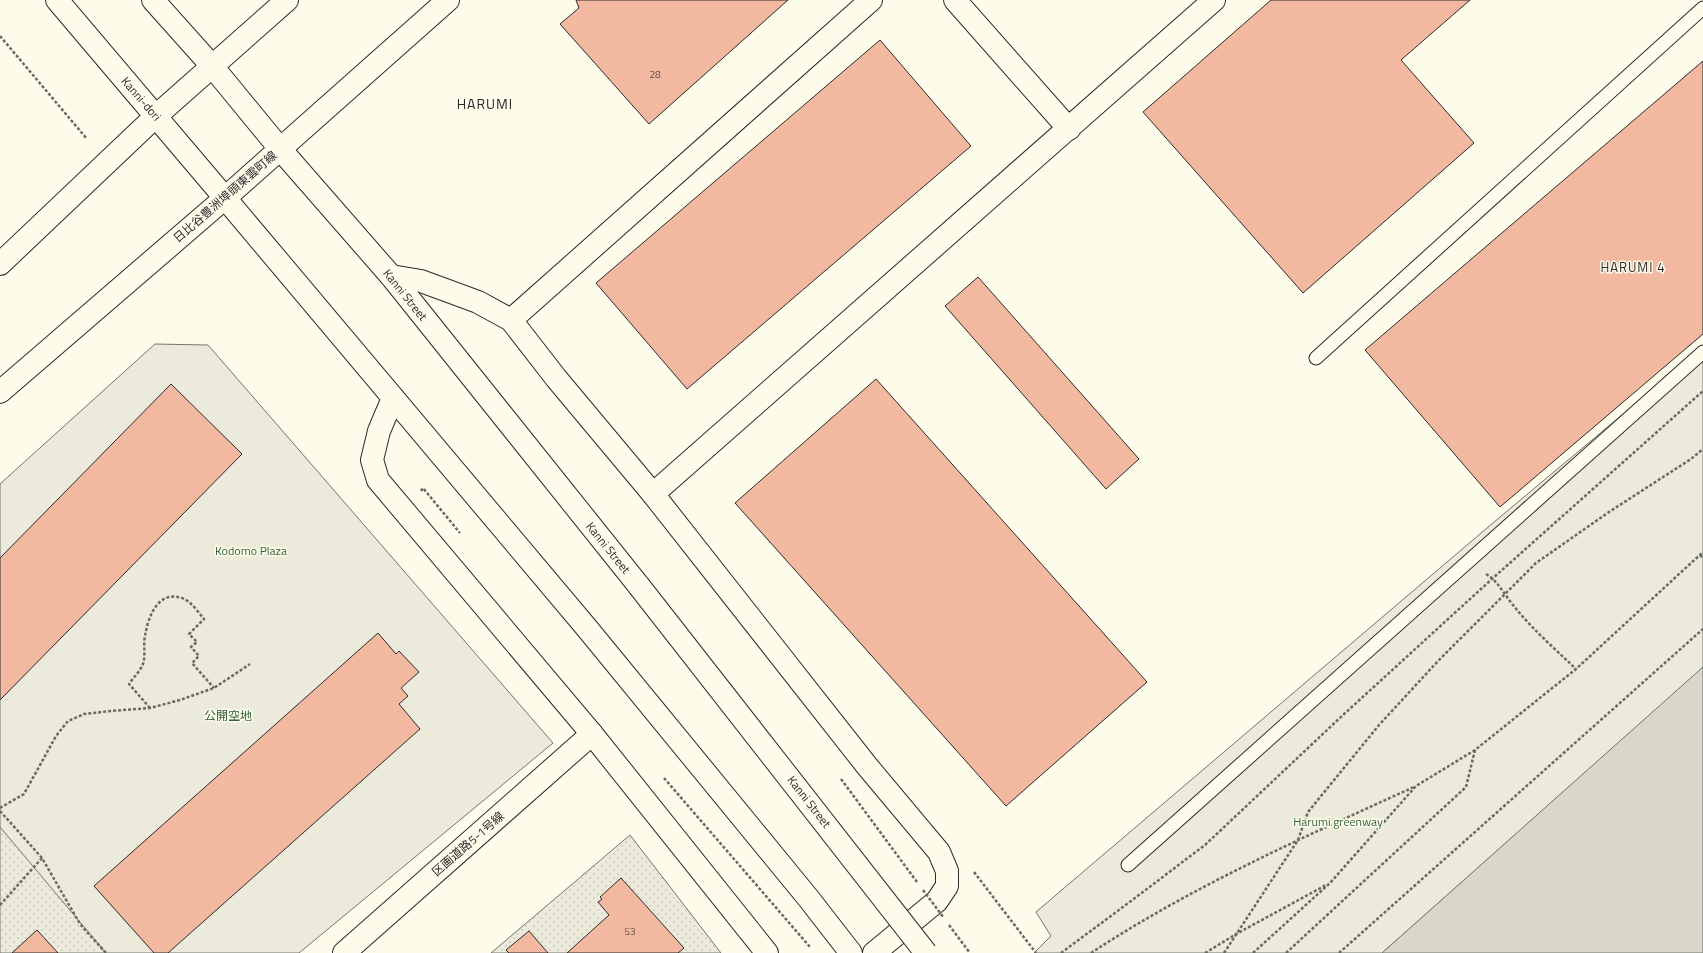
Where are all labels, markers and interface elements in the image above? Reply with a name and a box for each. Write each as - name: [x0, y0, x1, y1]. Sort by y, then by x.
- house number: 28: [649, 67, 661, 82]
- street label: Kanni-dori: [117, 72, 166, 125]
- district label: HARUMI: [457, 93, 513, 114]
- street label: 日比谷豊洲埠頭東雲町線: [169, 146, 281, 247]
- district label: HARUMI 4: [1600, 257, 1666, 277]
- street label: Kanni Street: [379, 265, 433, 325]
- street label: Kanni Street: [582, 518, 636, 578]
- park label: Kodomo Plaza: [215, 541, 287, 560]
- park label: 公開空地: [204, 706, 252, 725]
- street label: Kanni Street: [783, 771, 836, 833]
- street label: 区画道路5-1号線: [427, 807, 508, 881]
- park label: Harumi greenway: [1293, 812, 1383, 831]
- house number: 53: [624, 924, 636, 939]

